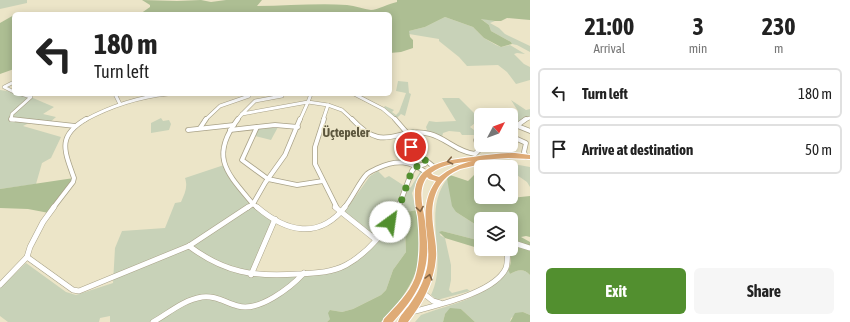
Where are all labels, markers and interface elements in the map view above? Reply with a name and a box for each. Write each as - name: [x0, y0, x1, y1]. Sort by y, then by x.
- text: 21:00: [584, 13, 634, 40]
- text: 3: [692, 13, 704, 40]
- text: 230: [762, 13, 796, 40]
- icon: left: [28, 28, 80, 80]
- text: 180 m: [94, 28, 157, 60]
- text: Arrival: [593, 41, 625, 56]
- text: min: [689, 41, 707, 56]
- text: m: [774, 41, 783, 56]
- text: Turn left: [94, 61, 149, 82]
- icon: left: [548, 82, 570, 104]
- text: Turn left: [582, 85, 628, 102]
- text: 180 m: [798, 85, 832, 102]
- north arrow: [474, 108, 518, 152]
- map controls: [474, 108, 518, 256]
- district label: Üçtepeler: [322, 125, 371, 140]
- pin: [394, 130, 428, 164]
- icon: arrive: [400, 136, 422, 158]
- icon: arrive: [548, 138, 570, 160]
- text: Arrive at destination: [582, 141, 693, 158]
- text: 50 m: [805, 141, 832, 158]
- one-way arrow: [446, 157, 453, 165]
- button: search: [474, 160, 518, 204]
- position arrow: [369, 201, 411, 243]
- one-way arrow: [415, 206, 424, 212]
- button: layers: [474, 212, 518, 256]
- button: Exit: [546, 268, 686, 314]
- button: Share: [694, 268, 834, 314]
- one-way arrow: [424, 274, 432, 280]

